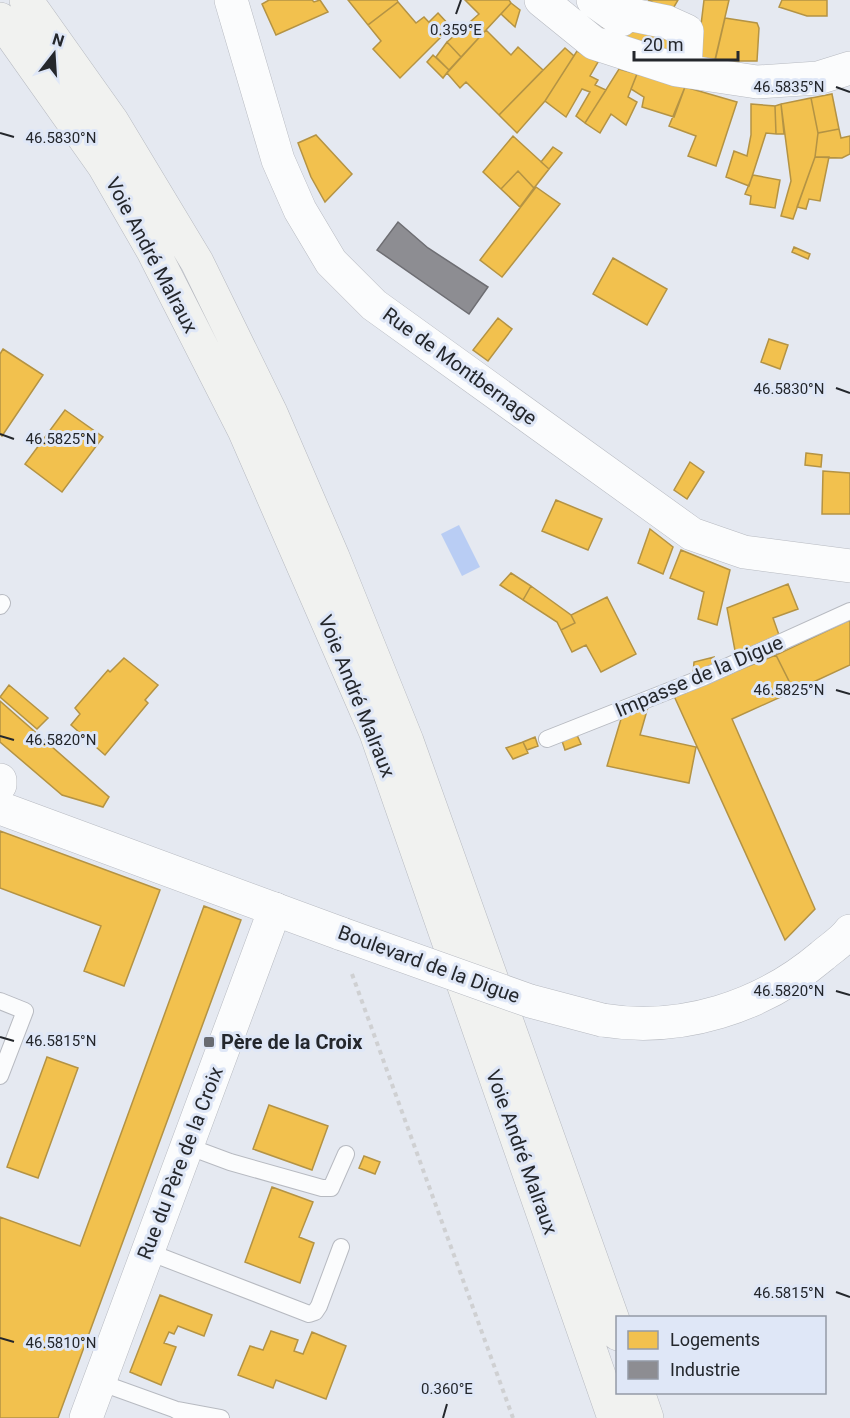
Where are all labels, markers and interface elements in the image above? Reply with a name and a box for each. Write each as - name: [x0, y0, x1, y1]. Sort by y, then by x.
- text: 0.359°E: [430, 21, 482, 39]
- north arrow: [24, 24, 84, 84]
- scale bar: [634, 24, 738, 62]
- text: N: [50, 29, 66, 51]
- text: 20 m: [643, 34, 683, 55]
- text: 46.5835°N: [754, 78, 824, 96]
- text: 46.5830°N: [26, 129, 96, 147]
- street label: Voie André Malraux: [101, 173, 203, 337]
- street label: Rue de Montbernage: [378, 302, 542, 430]
- text: 46.5830°N: [754, 380, 824, 398]
- text: 46.5825°N: [26, 430, 96, 448]
- street label: Voie André Malraux: [313, 611, 401, 781]
- street label: Impasse de la Digue: [612, 630, 786, 722]
- text: 46.5825°N: [754, 681, 824, 699]
- text: 46.5820°N: [26, 731, 96, 749]
- street label: Boulevard de la Digue: [335, 920, 523, 1008]
- text: 46.5820°N: [754, 982, 824, 1000]
- place label: Père de la Croix: [221, 1030, 363, 1054]
- text: 46.5815°N: [26, 1032, 96, 1050]
- marker: Père de la Croix: [202, 1035, 216, 1049]
- street label: Rue du Père de la Croix: [132, 1063, 228, 1263]
- street label: Voie André Malraux: [481, 1067, 563, 1237]
- text: 46.5815°N: [754, 1284, 824, 1302]
- legend: [616, 1316, 826, 1394]
- text: Logements: [670, 1329, 760, 1350]
- text: 46.5810°N: [26, 1334, 96, 1352]
- text: Industrie: [670, 1359, 740, 1380]
- text: 0.360°E: [421, 1380, 473, 1398]

